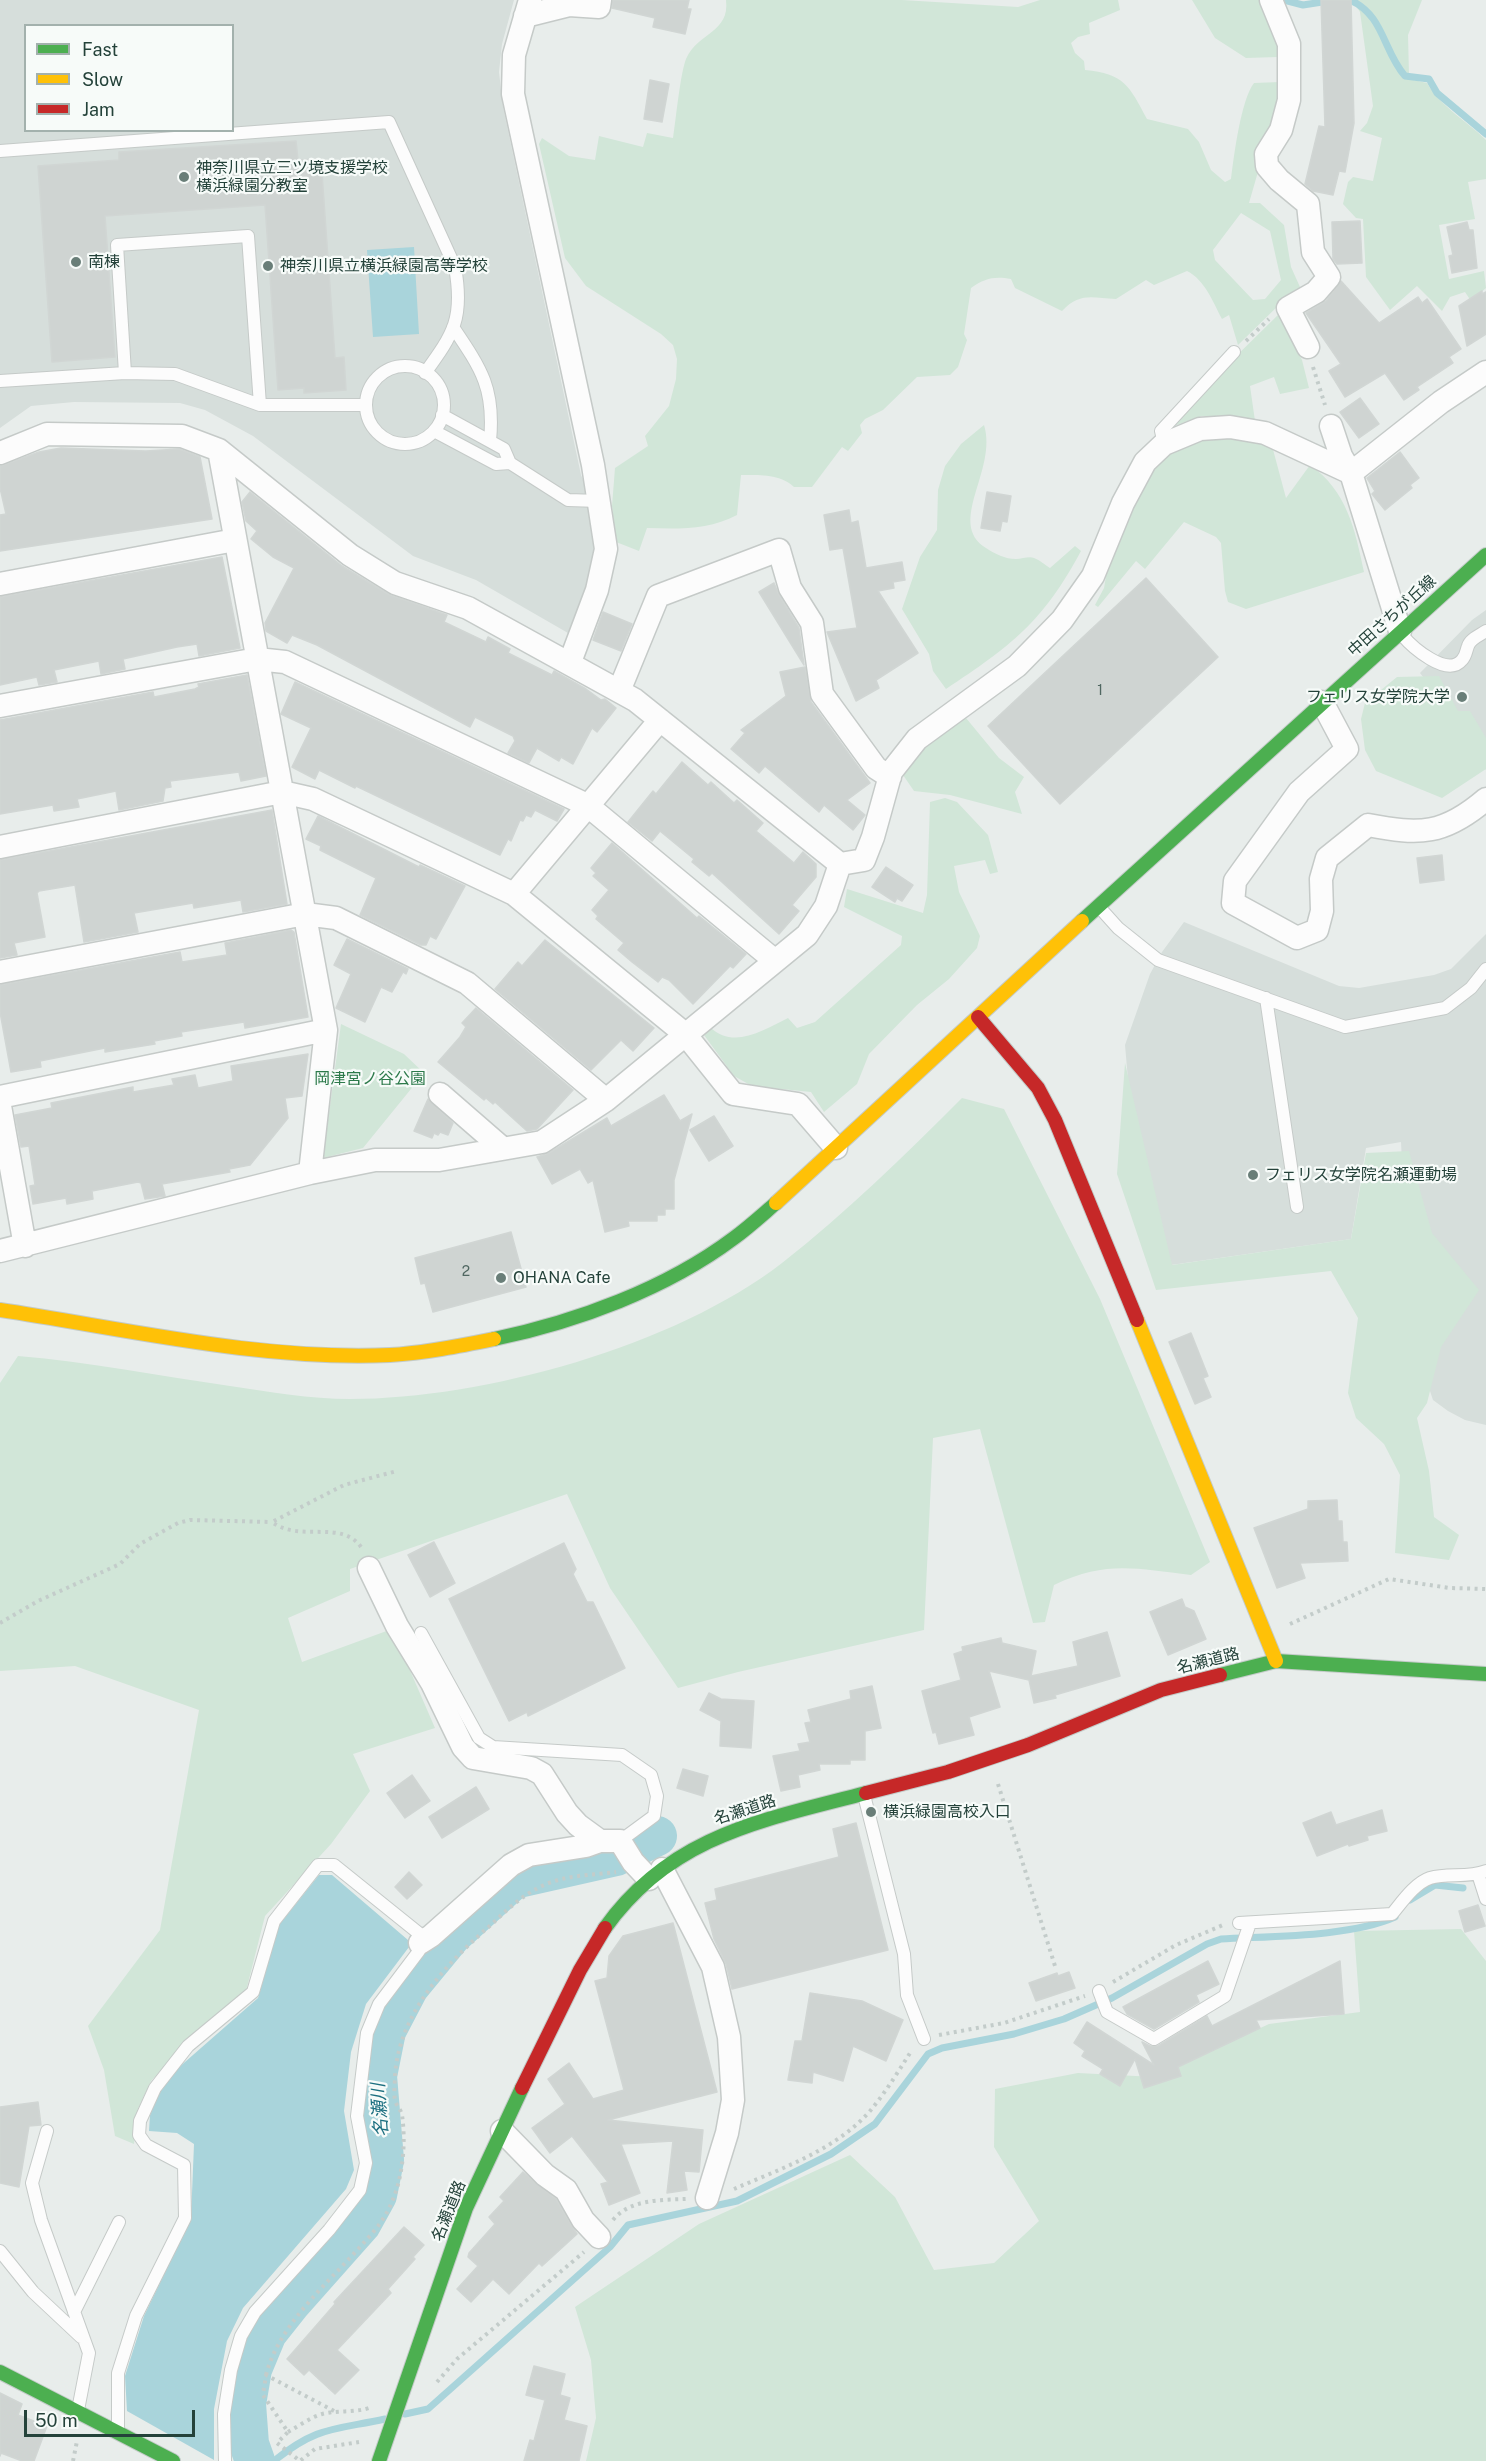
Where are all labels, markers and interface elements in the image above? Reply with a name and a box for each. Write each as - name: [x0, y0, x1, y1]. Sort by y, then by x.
- legend: [24, 24, 234, 132]
- text: Fast: [82, 39, 118, 60]
- text: Slow: [82, 69, 123, 90]
- text: Jam: [82, 99, 115, 120]
- place label: 神奈川県立三ツ境支援学校 横浜緑園分教室: [196, 158, 388, 196]
- marker: 神奈川県立三ツ境支援学校 横浜緑園分教室: [177, 170, 191, 184]
- place label: 南棟: [88, 252, 120, 272]
- marker: 南棟: [69, 255, 83, 269]
- place label: 神奈川県立横浜緑園高等学校: [280, 256, 488, 276]
- marker: 神奈川県立横浜緑園高等学校: [261, 259, 275, 273]
- street label: 中田さちが丘線: [1344, 571, 1440, 661]
- house number: 1: [1097, 683, 1103, 699]
- place label: フェリス女学院大学: [1306, 687, 1450, 707]
- marker: フェリス女学院大学: [1455, 690, 1469, 704]
- park label: 岡津宮ノ谷公園: [314, 1069, 426, 1089]
- place label: フェリス女学院名瀬運動場: [1265, 1165, 1457, 1185]
- marker: フェリス女学院名瀬運動場: [1246, 1168, 1260, 1182]
- house number: 2: [462, 1264, 470, 1280]
- place label: OHANA Cafe: [513, 1268, 610, 1288]
- marker: OHANA Cafe: [494, 1271, 508, 1285]
- street label: 名瀬道路: [1175, 1644, 1241, 1678]
- street label: 名瀬道路: [712, 1791, 778, 1829]
- place label: 横浜緑園高校入口: [883, 1802, 1011, 1822]
- marker: 横浜緑園高校入口: [864, 1805, 878, 1819]
- water label: 名瀬川: [367, 2082, 393, 2138]
- street label: 名瀬道路: [428, 2178, 470, 2244]
- scale bar: [27, 2398, 198, 2436]
- text: 50 m: [35, 2410, 78, 2431]

